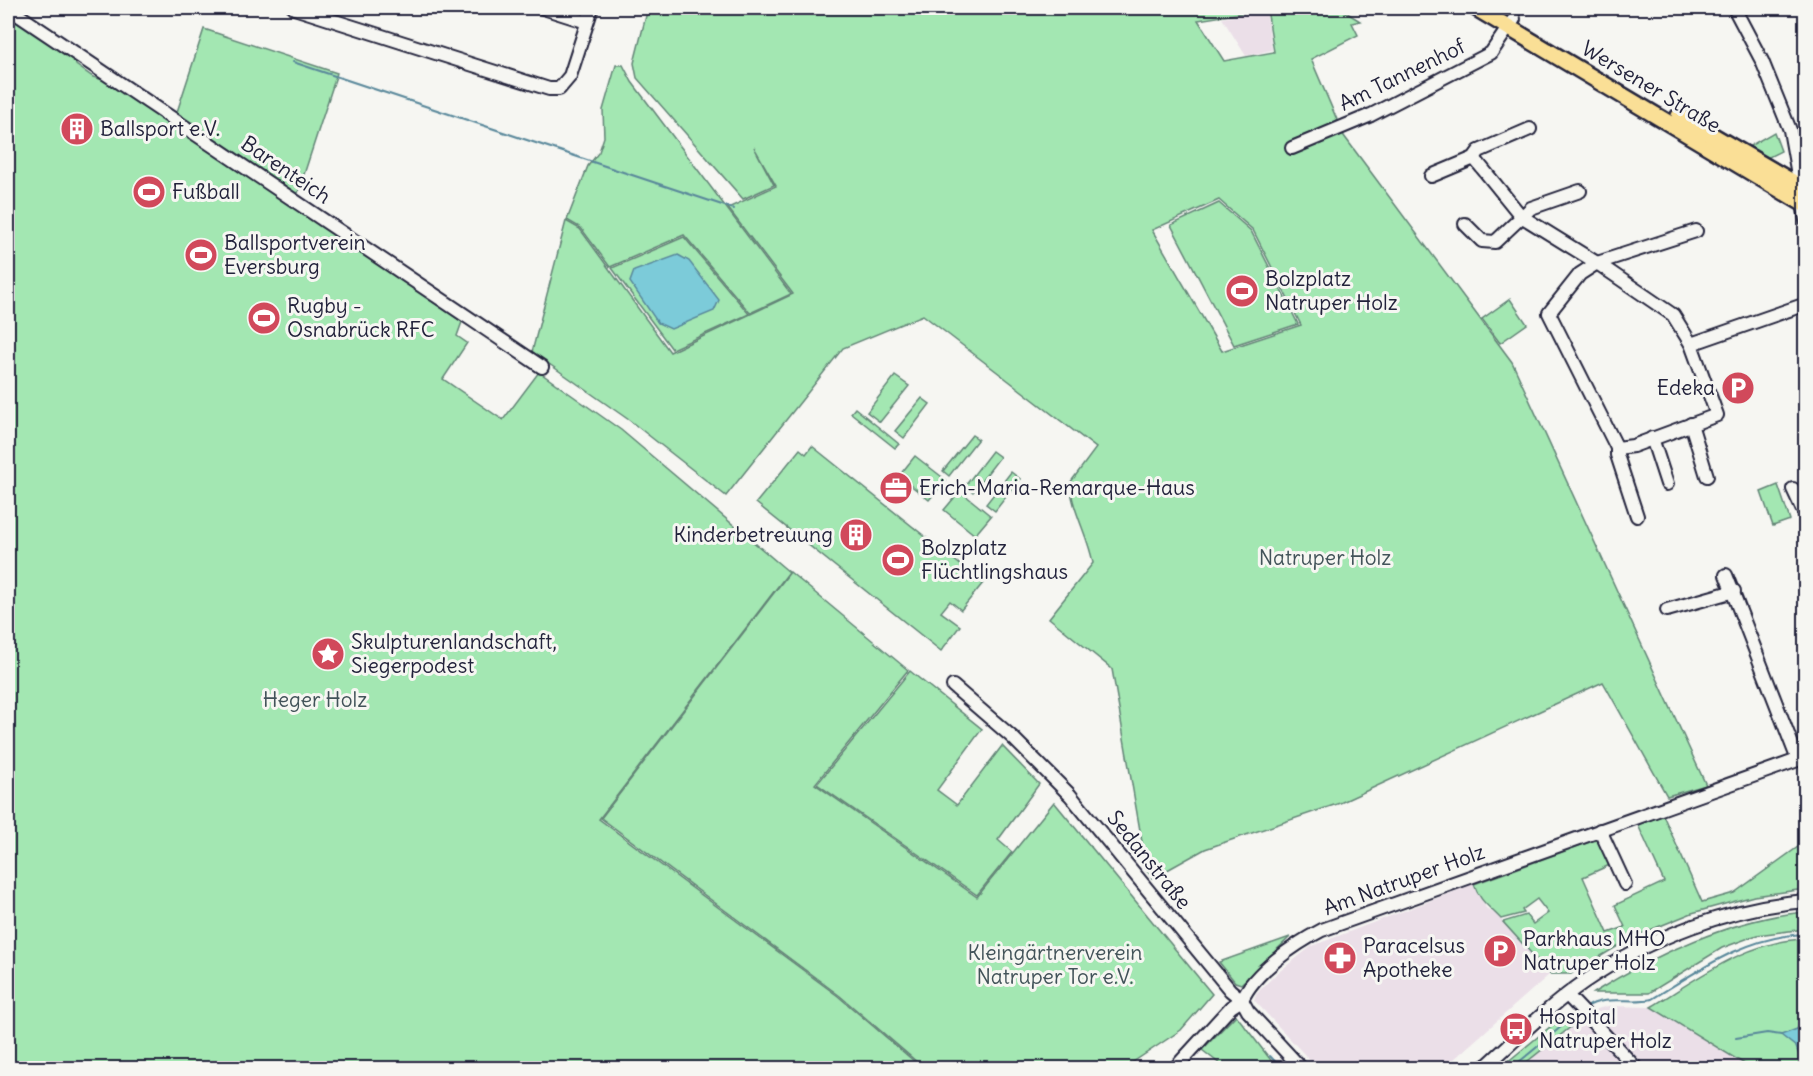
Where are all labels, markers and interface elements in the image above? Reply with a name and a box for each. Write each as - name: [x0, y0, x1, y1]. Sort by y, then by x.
- street label: Am Tannenhof: [1334, 32, 1470, 117]
- street label: Wersener Straße: [1577, 34, 1726, 139]
- building icon: Ballsport e.V.: [59, 111, 95, 147]
- place label: Ballsport e.V.: [100, 115, 220, 142]
- street label: Barenteich: [236, 130, 336, 209]
- sports icon: Fußball: [131, 174, 167, 210]
- place label: Fußball: [172, 178, 240, 205]
- place label: Ballsportverein Eversburg: [224, 229, 366, 280]
- sports icon: Ballsportverein Eversburg: [183, 237, 219, 273]
- place label: Bolzplatz Natruper Holz: [1265, 265, 1398, 316]
- sports icon: Bolzplatz Natruper Holz: [1224, 273, 1260, 309]
- place label: Rugby - Osnabrück RFC: [287, 292, 435, 343]
- sports icon: Rugby - Osnabrück RFC: [246, 300, 282, 336]
- parking icon: Edeka: [1720, 370, 1756, 406]
- place label: Edeka: [1657, 374, 1715, 401]
- office icon: Erich-Maria-Remarque-Haus: [878, 470, 914, 506]
- place label: Erich-Maria-Remarque-Haus: [919, 474, 1195, 501]
- building icon: Kinderbetreuung: [838, 517, 874, 553]
- place label: Kinderbetreuung: [673, 521, 833, 548]
- place label: Bolzplatz Flüchtlingshaus: [921, 534, 1068, 585]
- sports icon: Bolzplatz Flüchtlingshaus: [880, 542, 916, 578]
- park label: Natruper Holz: [1259, 544, 1391, 571]
- place label: Skulpturenlandschaft, Siegerpodest: [351, 628, 557, 679]
- place icon: Skulpturenlandschaft, Siegerpodest: [310, 636, 346, 672]
- park label: Heger Holz: [263, 686, 367, 713]
- street label: Sedanstraße: [1101, 805, 1197, 915]
- street label: Am Natruper Holz: [1320, 838, 1488, 921]
- place label: Parkhaus MHO Natruper Holz: [1523, 925, 1666, 976]
- place label: Paracelsus Apotheke: [1363, 932, 1465, 983]
- parking icon: Parkhaus MHO Natruper Holz: [1482, 933, 1518, 969]
- park label: Kleingärtnerverein Natruper Tor e.V.: [968, 939, 1142, 990]
- pharmacy icon: Paracelsus Apotheke: [1322, 940, 1358, 976]
- place label: Hospital Natruper Holz: [1539, 1003, 1672, 1054]
- bus stop icon: Hospital Natruper Holz: [1498, 1011, 1534, 1047]

